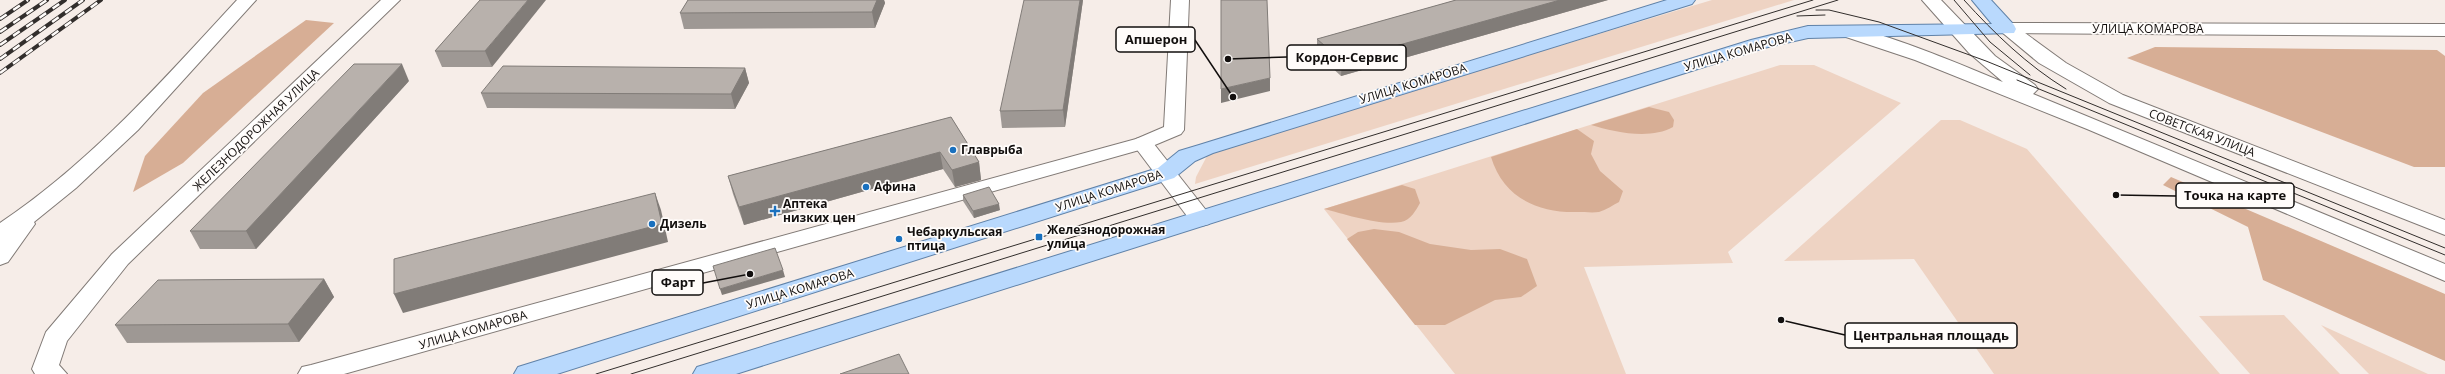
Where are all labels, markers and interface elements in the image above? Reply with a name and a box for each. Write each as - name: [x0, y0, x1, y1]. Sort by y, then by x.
- street label: УЛИЦА КОМАРОВА: [2092, 20, 2204, 37]
- callout: Апшерон: [1116, 27, 1195, 52]
- street label: УЛИЦА КОМАРОВА: [1682, 28, 1794, 75]
- text: Апшерон: [1125, 30, 1187, 48]
- callout: Кордон-Сервис: [1287, 45, 1406, 70]
- text: Кордон-Сервис: [1296, 48, 1399, 66]
- street label: УЛИЦА КОМАРОВА: [1357, 59, 1469, 108]
- street label: ЖЕЛЕЗНОДОРОЖНАЯ УЛИЦА: [189, 64, 323, 195]
- street label: СОВЕТСКАЯ УЛИЦА: [2147, 104, 2258, 161]
- place label: Главрыба: [961, 141, 1023, 158]
- marker: Главрыба: [948, 145, 958, 155]
- street label: УЛИЦА КОМАРОВА: [1053, 165, 1165, 216]
- place label: Афина: [874, 178, 916, 195]
- marker: Афина: [861, 182, 871, 192]
- callout: Точка на карте: [2176, 183, 2294, 208]
- text: Точка на карте: [2184, 186, 2286, 204]
- place label: Аптека низких цен: [783, 195, 856, 226]
- marker: Аптека низких цен: [770, 206, 780, 216]
- place label: Дизель: [660, 215, 707, 232]
- marker: Дизель: [647, 219, 657, 229]
- place label: Железнодорожная улица: [1047, 221, 1165, 252]
- place label: Чебаркульская птица: [907, 223, 1002, 254]
- marker: Железнодорожная улица: [1034, 232, 1044, 242]
- marker: Чебаркульская птица: [894, 234, 904, 244]
- street label: УЛИЦА КОМАРОВА: [744, 264, 856, 313]
- callout: Фарт: [652, 270, 703, 295]
- text: Фарт: [661, 273, 695, 291]
- street label: УЛИЦА КОМАРОВА: [417, 306, 529, 353]
- callout: Центральная площадь: [1845, 323, 2017, 348]
- text: Центральная площадь: [1853, 326, 2009, 344]

